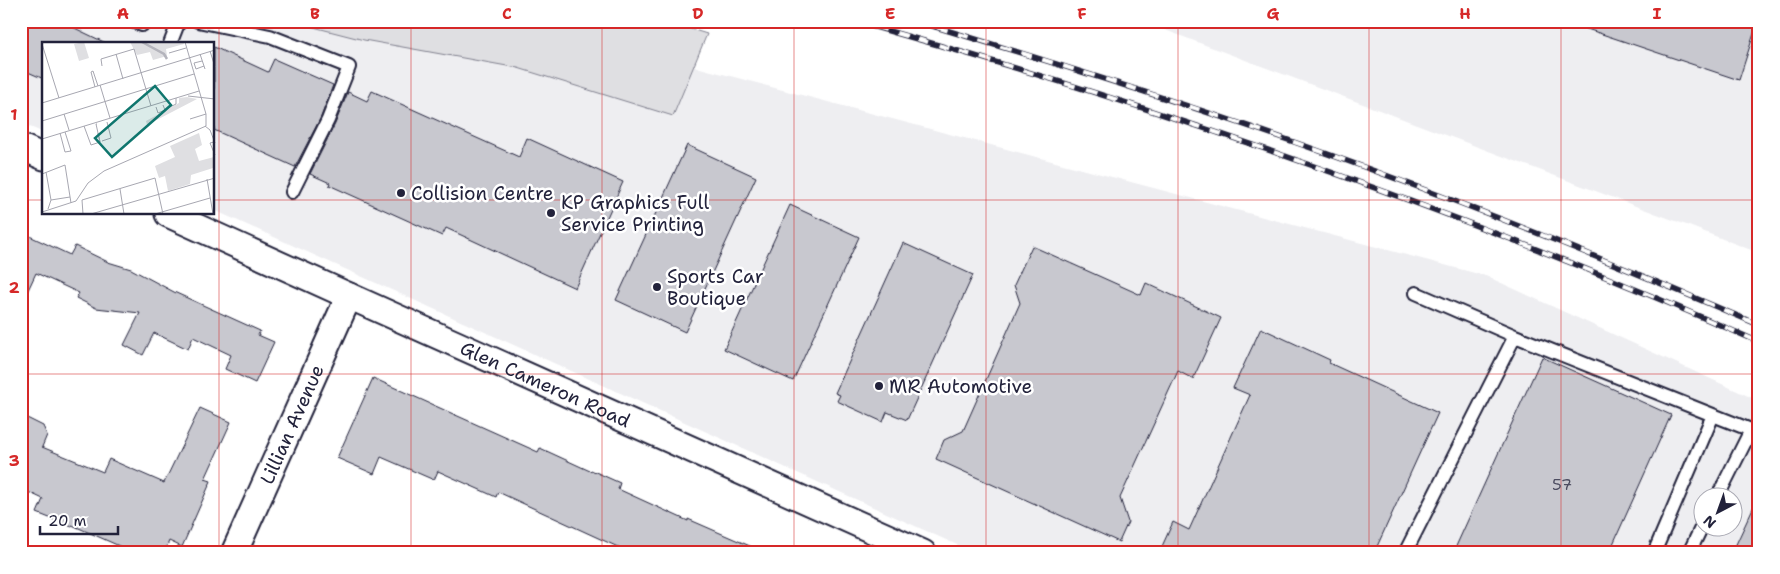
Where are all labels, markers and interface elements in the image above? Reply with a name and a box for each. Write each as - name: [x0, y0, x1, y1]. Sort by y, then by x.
- text: A: [117, 3, 129, 24]
- text: B: [310, 3, 320, 24]
- text: C: [502, 3, 512, 24]
- text: D: [692, 3, 704, 24]
- text: E: [885, 3, 895, 24]
- text: F: [1077, 3, 1087, 24]
- text: G: [1267, 3, 1280, 24]
- text: H: [1459, 3, 1471, 24]
- text: I: [1653, 3, 1662, 24]
- inset map: [42, 42, 215, 215]
- text: 1: [10, 104, 18, 125]
- place label: Collision Centre: [411, 181, 554, 206]
- marker: Collision Centre: [395, 187, 407, 199]
- place label: KP Graphics Full Service Printing: [561, 190, 709, 237]
- marker: KP Graphics Full Service Printing: [545, 207, 557, 219]
- place label: Sports Car Boutique: [667, 264, 764, 311]
- text: 2: [8, 277, 20, 298]
- marker: Sports Car Boutique: [651, 281, 663, 293]
- street label: Glen Cameron Road: [456, 335, 635, 433]
- street label: Lillian Avenue: [254, 361, 329, 488]
- place label: MR Automotive: [889, 374, 1032, 399]
- marker: MR Automotive: [873, 380, 885, 392]
- text: 3: [8, 450, 20, 471]
- house number: 57: [1552, 474, 1572, 495]
- north arrow: [1692, 486, 1742, 536]
- scale bar: [40, 504, 118, 536]
- text: 20 m: [48, 511, 87, 531]
- text: N: [1699, 511, 1720, 532]

